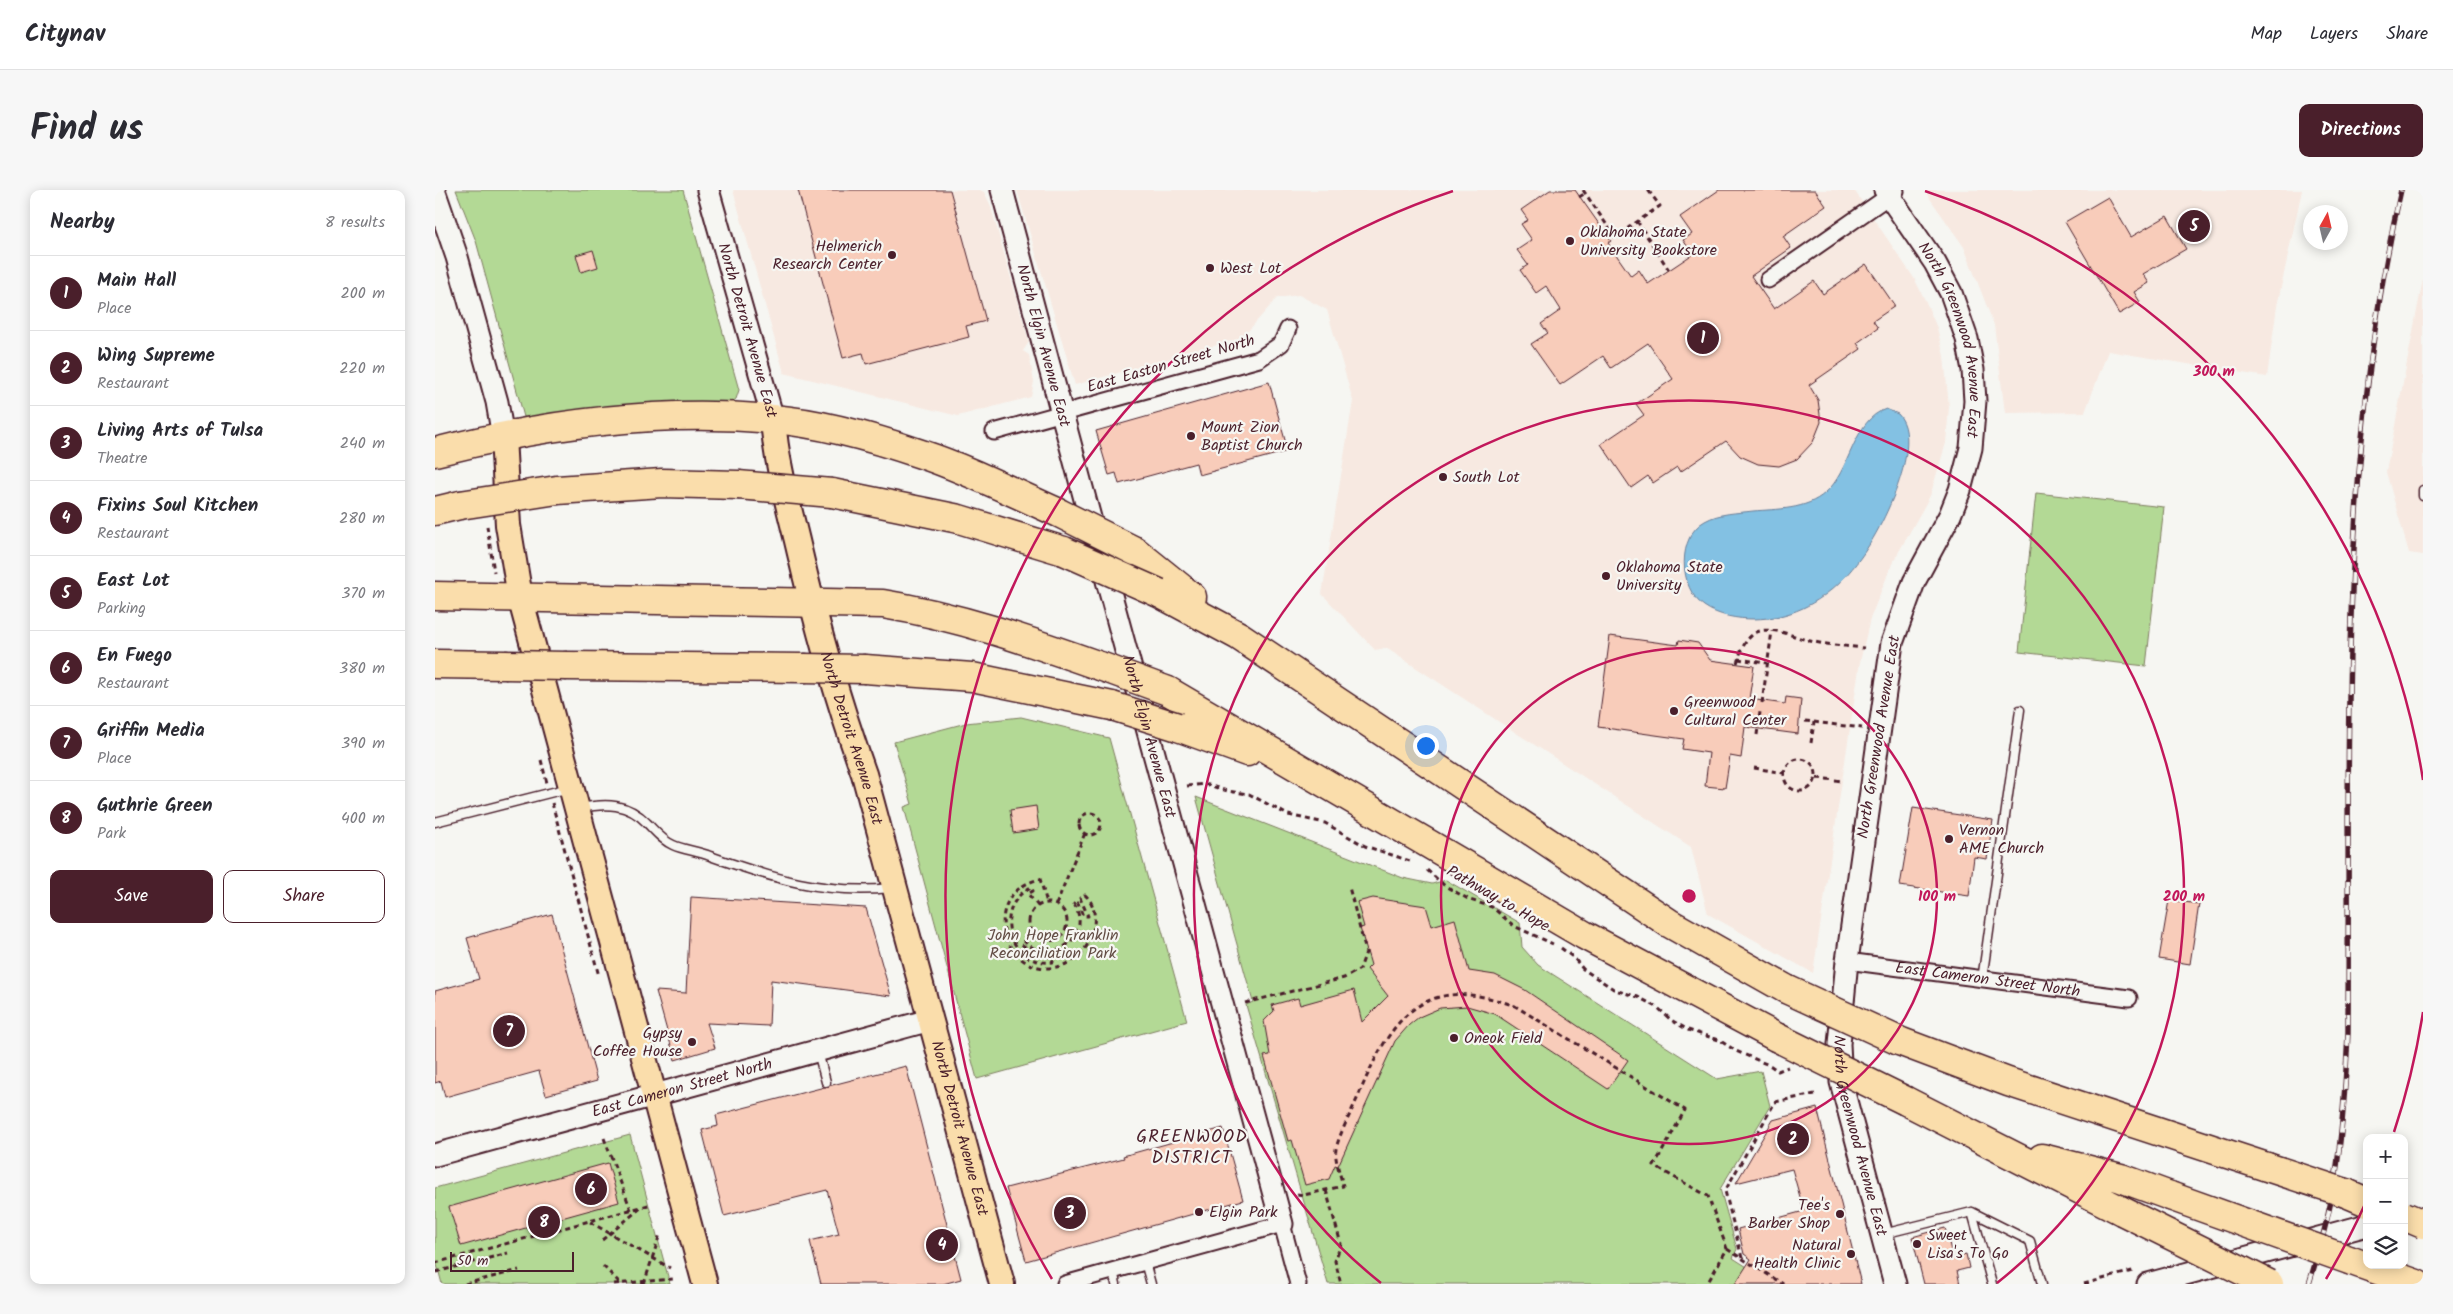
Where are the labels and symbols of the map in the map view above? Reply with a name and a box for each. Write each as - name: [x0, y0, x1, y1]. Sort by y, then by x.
- north arrow: [2303, 205, 2348, 250]
- pin: 5: [2178, 207, 2210, 245]
- place label: Oklahoma State University Bookstore: [1580, 220, 1717, 263]
- place label: Helmerich Research Center: [773, 234, 884, 277]
- marker: Oklahoma State University Bookstore: [1564, 235, 1576, 247]
- street label: North Greenwood Avenue East: [1911, 237, 1988, 440]
- street label: North Detroit Avenue East: [711, 240, 785, 422]
- marker: Helmerich Research Center: [886, 249, 898, 261]
- place label: West Lot: [1220, 256, 1282, 281]
- street label: North Elgin Avenue East: [1010, 261, 1078, 431]
- marker: West Lot: [1204, 262, 1216, 274]
- pin: 1: [1687, 319, 1719, 357]
- street label: East Easton Street North: [1084, 328, 1258, 400]
- text: 300 m: [2192, 360, 2235, 384]
- place label: Mount Zion Baptist Church: [1201, 415, 1303, 458]
- marker: Mount Zion Baptist Church: [1185, 430, 1197, 442]
- place label: South Lot: [1453, 465, 1521, 490]
- marker: South Lot: [1437, 471, 1449, 483]
- place label: Oklahoma State University: [1616, 555, 1723, 598]
- marker: Oklahoma State University: [1600, 570, 1612, 582]
- street label: North Greenwood Avenue East: [1851, 633, 1908, 841]
- street label: North Detroit Avenue East: [813, 648, 890, 829]
- street label: North Elgin Avenue East: [1115, 652, 1183, 822]
- place label: Greenwood Cultural Center: [1684, 690, 1788, 733]
- marker: Greenwood Cultural Center: [1668, 705, 1680, 717]
- your location: [1413, 733, 1439, 759]
- place label: Vernon AME Church: [1959, 818, 2044, 861]
- marker: Vernon AME Church: [1943, 833, 1955, 845]
- street label: Pathway to Hope: [1442, 859, 1554, 939]
- text: 100 m: [1918, 885, 1956, 909]
- text: 200 m: [2163, 885, 2205, 909]
- centre of rings: [1680, 887, 1698, 905]
- park label: John Hope Franklin Reconciliation Park: [988, 923, 1118, 966]
- street label: East Cameron Street North: [1894, 955, 2082, 1004]
- pin: 7: [493, 1012, 525, 1050]
- place label: Gypsy Coffee House: [593, 1021, 682, 1064]
- place label: Oneok Field: [1464, 1026, 1543, 1051]
- marker: Oneok Field: [1448, 1032, 1460, 1044]
- street label: North Greenwood Avenue East: [1826, 1034, 1894, 1240]
- marker: Gypsy Coffee House: [686, 1036, 698, 1048]
- street label: North Detroit Avenue East: [924, 1038, 996, 1219]
- street label: East Cameron Street North: [589, 1051, 775, 1124]
- pin: 2: [1777, 1120, 1809, 1158]
- district label: GREENWOOD DISTRICT: [1136, 1123, 1248, 1173]
- pin: 6: [575, 1170, 607, 1208]
- place label: Tee's Barber Shop: [1748, 1193, 1830, 1236]
- pin: 3: [1054, 1194, 1086, 1232]
- place label: Elgin Park: [1209, 1200, 1278, 1225]
- pin: 8: [528, 1203, 560, 1241]
- marker: Elgin Park: [1193, 1206, 1205, 1218]
- marker: Tee's Barber Shop: [1834, 1208, 1846, 1220]
- place label: Sweet Lisa's To Go: [1927, 1223, 2009, 1266]
- pin: 4: [926, 1226, 958, 1264]
- place label: Natural Health Clinic: [1754, 1233, 1841, 1276]
- marker: Sweet Lisa's To Go: [1911, 1238, 1923, 1250]
- marker: Natural Health Clinic: [1845, 1248, 1857, 1260]
- scale bar: [450, 1249, 574, 1272]

